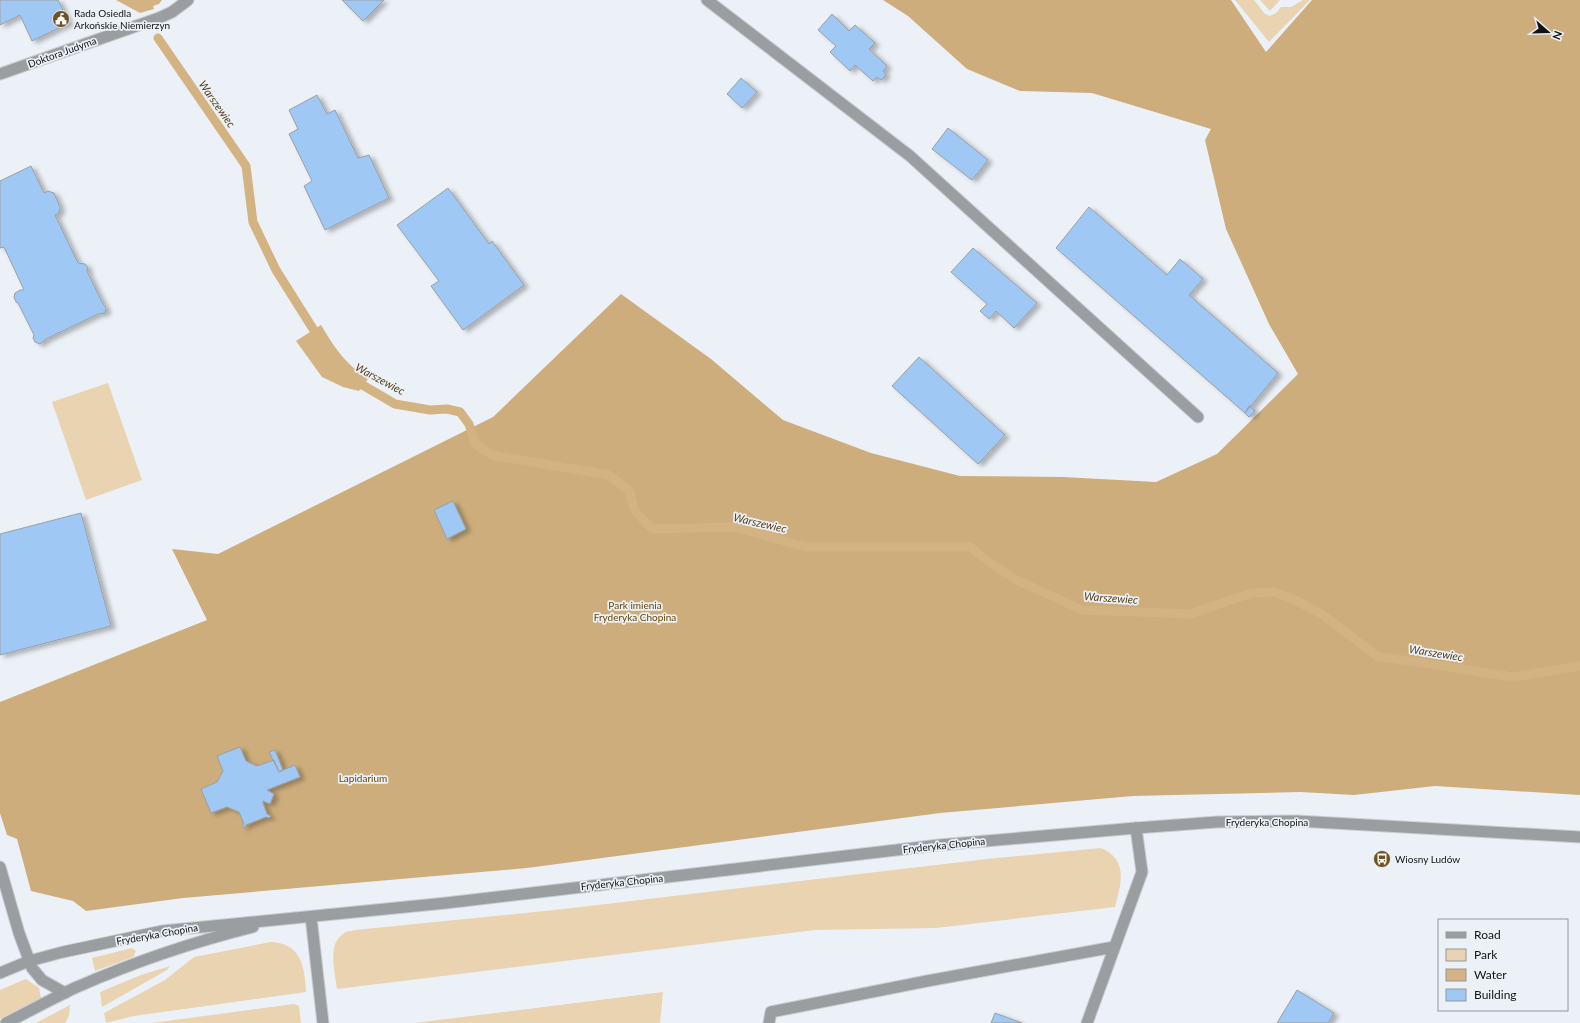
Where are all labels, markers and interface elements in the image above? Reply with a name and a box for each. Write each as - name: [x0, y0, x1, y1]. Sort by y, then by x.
- place label: Rada Osiedla Arkońskie Niemierzyn: [74, 7, 170, 31]
- public building icon: Rada Osiedla Arkońskie Niemierzyn: [51, 9, 71, 29]
- north arrow: [1528, 12, 1568, 52]
- text: N: [1550, 29, 1565, 42]
- street label: Doktora Judyma: [26, 34, 98, 70]
- water label: Warszewiec: [197, 78, 238, 130]
- water label: Warszewiec: [353, 360, 407, 397]
- water label: Warszewiec: [732, 510, 788, 535]
- water label: Warszewiec: [1084, 589, 1139, 606]
- park label: Park imienia Fryderyka Chopina: [594, 599, 676, 623]
- water label: Warszewiec: [1408, 642, 1464, 663]
- park label: Lapidarium: [339, 772, 387, 784]
- street label: Fryderyka Chopina: [1226, 816, 1308, 828]
- street label: Fryderyka Chopina: [902, 835, 986, 855]
- bus stop icon: Wiosny Ludów: [1372, 849, 1392, 869]
- place label: Wiosny Ludów: [1395, 853, 1460, 865]
- street label: Fryderyka Chopina: [580, 872, 664, 892]
- legend: [1438, 919, 1568, 1011]
- street label: Fryderyka Chopina: [115, 921, 199, 947]
- text: Road: [1474, 927, 1501, 942]
- text: Park: [1474, 947, 1498, 962]
- text: Water: [1474, 967, 1507, 982]
- text: Building: [1474, 987, 1517, 1002]

